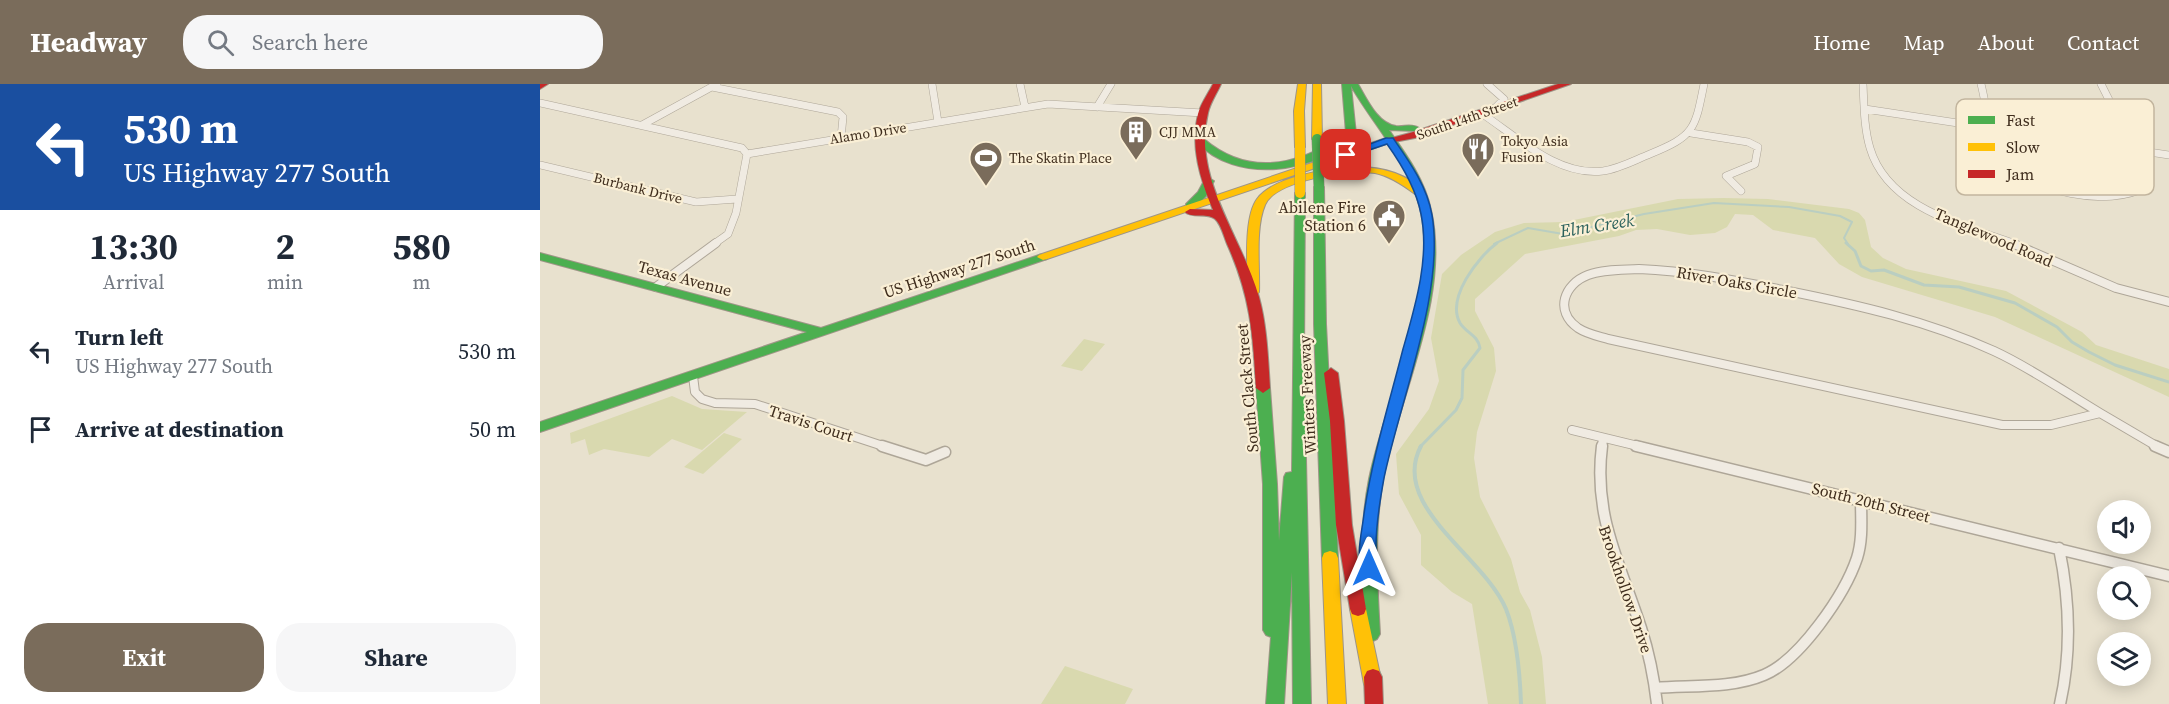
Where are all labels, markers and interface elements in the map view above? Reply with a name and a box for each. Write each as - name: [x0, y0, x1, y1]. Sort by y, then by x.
- search box: [183, 15, 603, 69]
- text: Headway: [30, 23, 147, 61]
- icon: search: [204, 26, 237, 59]
- text: Search here: [252, 27, 368, 57]
- text: Home: [1813, 28, 1871, 57]
- text: Map: [1904, 28, 1945, 57]
- text: About: [1978, 28, 2034, 57]
- text: Contact: [2067, 28, 2139, 57]
- street label: South 14th Street: [1414, 91, 1521, 145]
- text: 530 m: [123, 99, 238, 157]
- legend: [1956, 99, 2154, 195]
- icon: left: [24, 108, 102, 186]
- text: Fast: [2006, 109, 2036, 131]
- building icon: CJJ MMA: [1118, 114, 1154, 161]
- street label: Alamo Drive: [828, 117, 908, 149]
- place label: CJJ MMA: [1159, 122, 1217, 142]
- pin: [1320, 129, 1371, 180]
- restaurant icon: Tokyo Asia Fusion: [1460, 131, 1496, 178]
- place label: Tokyo Asia Fusion: [1501, 131, 1569, 167]
- text: Slow: [2006, 136, 2041, 158]
- icon: arrive: [1329, 138, 1362, 171]
- sports icon: The Skatin Place: [968, 140, 1004, 187]
- place label: The Skatin Place: [1009, 148, 1112, 168]
- text: US Highway 277 South: [123, 154, 390, 191]
- text: Jam: [2005, 163, 2034, 185]
- street label: Burbank Drive: [592, 167, 684, 209]
- place label: Abilene Fire Station 6: [1278, 196, 1366, 236]
- public building icon: Abilene Fire Station 6: [1371, 198, 1407, 245]
- street label: Tanglewood Road: [1932, 202, 2056, 272]
- water label: Elm Creek: [1557, 207, 1636, 243]
- text: 13:30: [89, 222, 178, 271]
- text: 2: [275, 222, 295, 271]
- text: 580: [392, 222, 451, 271]
- street label: US Highway 277 South: [880, 233, 1038, 303]
- street label: Texas Avenue: [636, 255, 734, 301]
- street label: River Oaks Circle: [1675, 261, 1799, 303]
- text: Arrival: [103, 268, 164, 296]
- text: min: [267, 268, 303, 296]
- text: m: [413, 268, 431, 296]
- text: Turn left: [75, 322, 163, 352]
- street label: South Clack Street: [1230, 322, 1264, 453]
- street label: Winters Freeway: [1293, 334, 1321, 455]
- icon: left: [24, 335, 57, 368]
- text: 530 m: [458, 336, 516, 366]
- text: US Highway 277 South: [75, 352, 273, 380]
- street label: Travis Court: [766, 399, 857, 447]
- icon: arrive: [24, 413, 57, 446]
- text: Arrive at destination: [75, 414, 284, 444]
- text: 50 m: [469, 414, 516, 444]
- street label: South 20th Street: [1810, 477, 1933, 527]
- map controls: [2097, 500, 2151, 686]
- button: sound: [2097, 500, 2151, 554]
- street label: Brookhollow Drive: [1594, 522, 1658, 656]
- position arrow: [1337, 536, 1401, 600]
- button: search: [2097, 566, 2151, 620]
- button: Exit: [24, 623, 264, 692]
- button: Share: [276, 623, 516, 692]
- button: layers: [2097, 632, 2151, 686]

